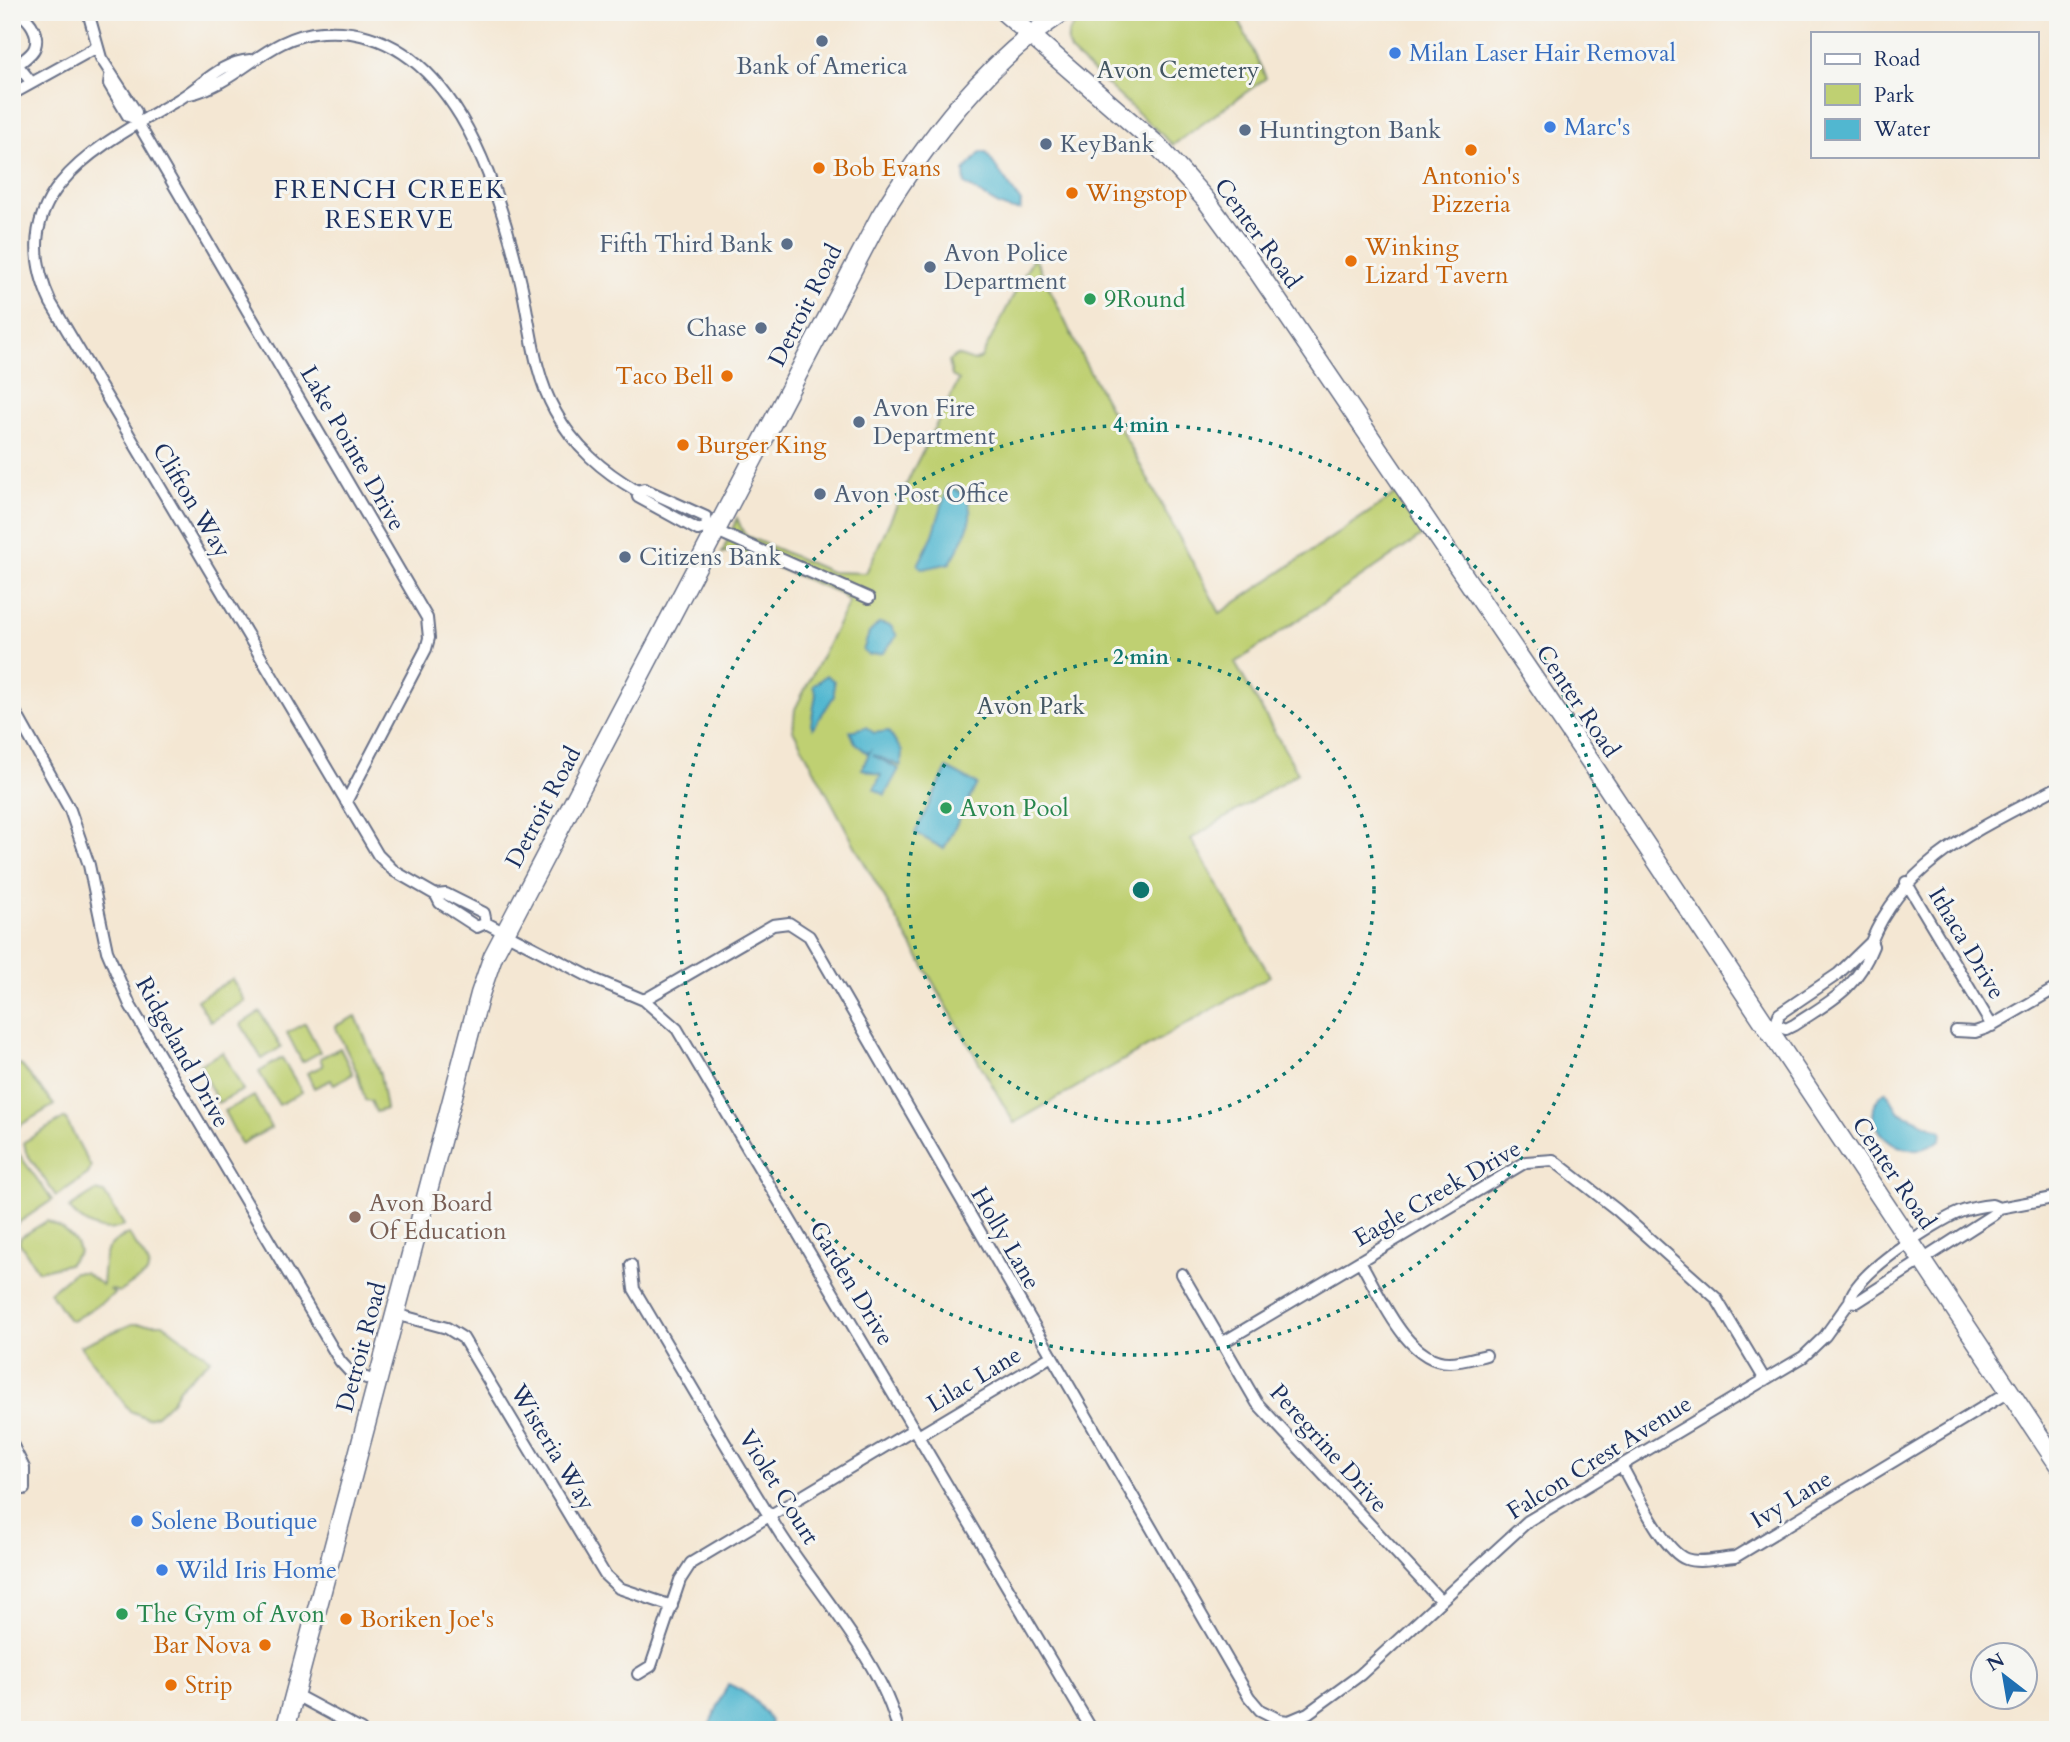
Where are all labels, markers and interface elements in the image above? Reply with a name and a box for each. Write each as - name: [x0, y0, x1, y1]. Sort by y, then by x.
- legend: [1811, 32, 2038, 158]
- marker: Bank of America: [814, 33, 830, 49]
- place label: Milan Laser Hair Removal: [1409, 37, 1676, 70]
- marker: Milan Laser Hair Removal: [1387, 45, 1403, 61]
- text: Road: [1874, 45, 1920, 74]
- place label: Bank of America: [736, 50, 908, 83]
- park label: Avon Cemetery: [1097, 54, 1260, 87]
- text: Park: [1874, 81, 1915, 110]
- place label: Marc's: [1564, 111, 1630, 144]
- place label: Huntington Bank: [1259, 114, 1441, 147]
- text: Water: [1873, 115, 1930, 144]
- marker: Marc's: [1542, 119, 1558, 135]
- marker: Huntington Bank: [1237, 122, 1253, 138]
- place label: KeyBank: [1060, 128, 1155, 161]
- marker: KeyBank: [1038, 136, 1054, 152]
- marker: Antonio's Pizzeria: [1463, 142, 1479, 158]
- place label: Bob Evans: [833, 152, 941, 185]
- marker: Bob Evans: [811, 160, 827, 176]
- place label: Antonio's Pizzeria: [1422, 160, 1520, 221]
- street label: Center Road: [1206, 171, 1309, 295]
- district label: FRENCH CREEK RESERVE: [274, 172, 507, 237]
- place label: Wingstop: [1085, 177, 1188, 210]
- marker: Wingstop: [1064, 185, 1080, 201]
- place label: Fifth Third Bank: [599, 228, 773, 261]
- place label: Winking Lizard Tavern: [1364, 231, 1509, 292]
- marker: Fifth Third Bank: [779, 236, 795, 252]
- place label: Avon Police Department: [944, 237, 1068, 298]
- street label: Detroit Road: [761, 238, 850, 372]
- marker: Winking Lizard Tavern: [1343, 253, 1359, 269]
- marker: Avon Police Department: [922, 259, 938, 275]
- place label: 9Round: [1104, 283, 1186, 316]
- marker: 9Round: [1082, 291, 1098, 307]
- place label: Chase: [686, 312, 747, 345]
- marker: Chase: [753, 320, 769, 336]
- street label: Lake Pointe Drive: [292, 360, 413, 537]
- place label: Taco Bell: [615, 360, 713, 393]
- marker: Taco Bell: [719, 368, 735, 384]
- place label: Avon Fire Department: [873, 392, 996, 453]
- text: 4 min: [1113, 411, 1169, 440]
- marker: Avon Fire Department: [851, 414, 867, 430]
- place label: Burger King: [697, 429, 827, 462]
- street label: Clifton Way: [144, 437, 239, 564]
- marker: Burger King: [675, 437, 691, 453]
- place label: Avon Post Office: [834, 478, 1009, 511]
- marker: Avon Post Office: [812, 486, 828, 502]
- place label: Citizens Bank: [639, 541, 781, 574]
- marker: Citizens Bank: [617, 549, 633, 565]
- street label: Center Road: [1528, 638, 1628, 764]
- text: 2 min: [1113, 643, 1169, 672]
- park label: Avon Park: [977, 690, 1085, 723]
- street label: Detroit Road: [498, 740, 589, 874]
- place label: Avon Pool: [960, 792, 1069, 825]
- marker: Avon Pool: [938, 800, 954, 816]
- centre of rings: [1129, 878, 1153, 902]
- street label: Ithaca Drive: [1920, 881, 2013, 1005]
- street label: Ridgeland Drive: [127, 971, 238, 1134]
- street label: Center Road: [1844, 1110, 1944, 1236]
- street label: Eagle Creek Drive: [1347, 1132, 1527, 1255]
- street label: Holly Lane: [963, 1181, 1048, 1296]
- place label: Avon Board Of Education: [369, 1187, 507, 1248]
- marker: Avon Board Of Education: [347, 1209, 363, 1225]
- street label: Garden Drive: [801, 1215, 902, 1352]
- street label: Detroit Road: [328, 1278, 395, 1416]
- street label: Lilac Lane: [921, 1338, 1028, 1421]
- street label: Wisteria Way: [501, 1377, 603, 1517]
- street label: Peregrine Drive: [1262, 1377, 1395, 1520]
- street label: Falcon Crest Avenue: [1501, 1387, 1698, 1528]
- street label: Violet Court: [730, 1424, 827, 1551]
- street label: Ivy Lane: [1745, 1462, 1838, 1536]
- place label: Solene Boutique: [151, 1505, 318, 1538]
- marker: Solene Boutique: [129, 1513, 145, 1529]
- place label: Wild Iris Home: [175, 1554, 337, 1587]
- marker: Wild Iris Home: [154, 1562, 170, 1578]
- place label: The Gym of Avon: [136, 1598, 325, 1631]
- place label: Boriken Joe's: [360, 1603, 494, 1636]
- marker: The Gym of Avon: [114, 1606, 130, 1622]
- marker: Boriken Joe's: [338, 1611, 354, 1627]
- place label: Bar Nova: [153, 1629, 252, 1662]
- marker: Bar Nova: [257, 1637, 273, 1653]
- north arrow: [1968, 1640, 2038, 1710]
- text: N: [1982, 1647, 2010, 1678]
- place label: Strip: [185, 1669, 233, 1702]
- marker: Strip: [163, 1677, 179, 1693]

